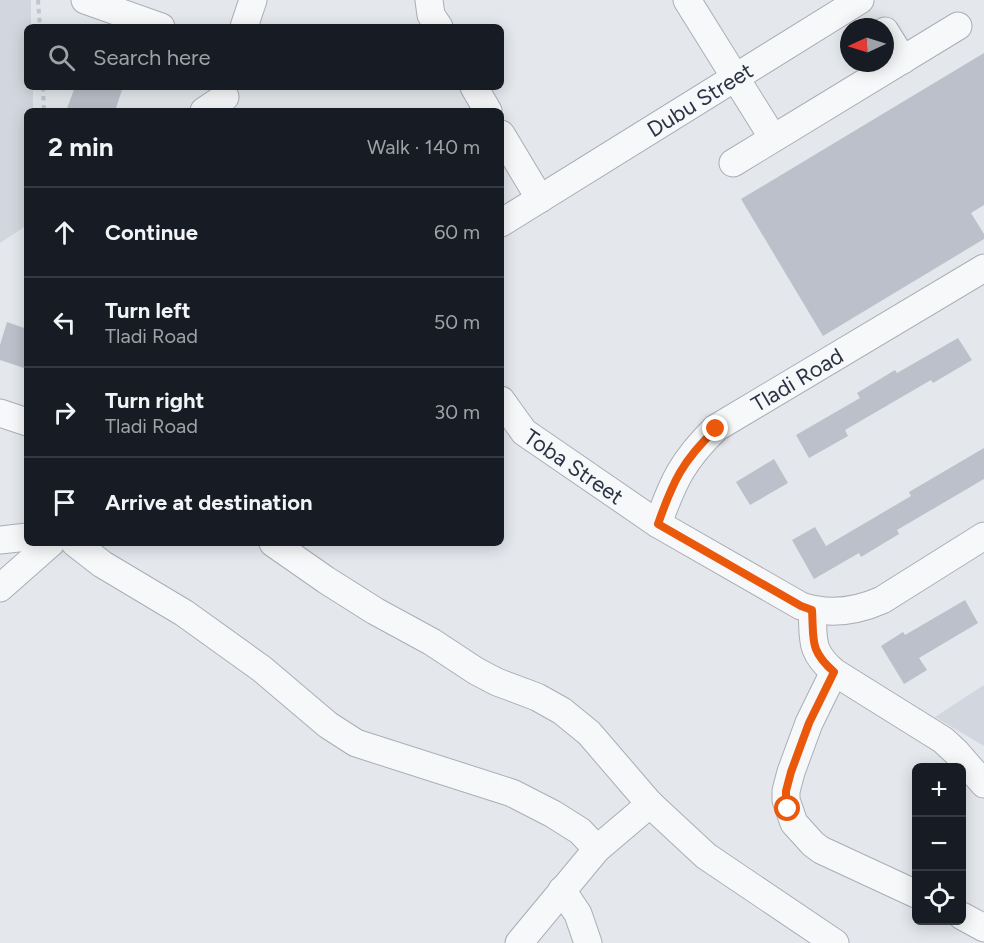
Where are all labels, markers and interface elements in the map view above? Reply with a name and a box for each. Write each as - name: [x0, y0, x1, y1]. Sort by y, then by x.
- north arrow: [840, 18, 894, 72]
- search box: [24, 24, 504, 90]
- icon: search: [45, 41, 78, 74]
- text: Search here: [93, 44, 211, 71]
- street label: Dubu Street: [642, 57, 758, 143]
- text: 2 min: [48, 131, 114, 163]
- text: Walk · 140 m: [367, 135, 480, 159]
- icon: ahead: [48, 216, 81, 249]
- text: Continue: [105, 219, 198, 246]
- text: 60 m: [434, 220, 480, 244]
- text: Turn left: [105, 297, 191, 324]
- icon: left: [48, 306, 81, 339]
- text: 50 m: [434, 310, 480, 334]
- text: Tladi Road: [105, 324, 198, 348]
- street label: Tladi Road: [746, 342, 848, 418]
- text: Turn right: [105, 387, 204, 414]
- icon: right: [48, 396, 81, 429]
- text: 30 m: [434, 400, 480, 424]
- text: Tladi Road: [105, 414, 198, 438]
- route end: [702, 415, 728, 441]
- street label: Toba Street: [519, 423, 629, 510]
- icon: arrive: [48, 486, 81, 519]
- text: Arrive at destination: [105, 489, 313, 516]
- map controls: [912, 763, 966, 925]
- button: +: [912, 763, 966, 817]
- route start: [774, 795, 800, 821]
- button: −: [912, 817, 966, 871]
- button: locate: [912, 871, 966, 925]

